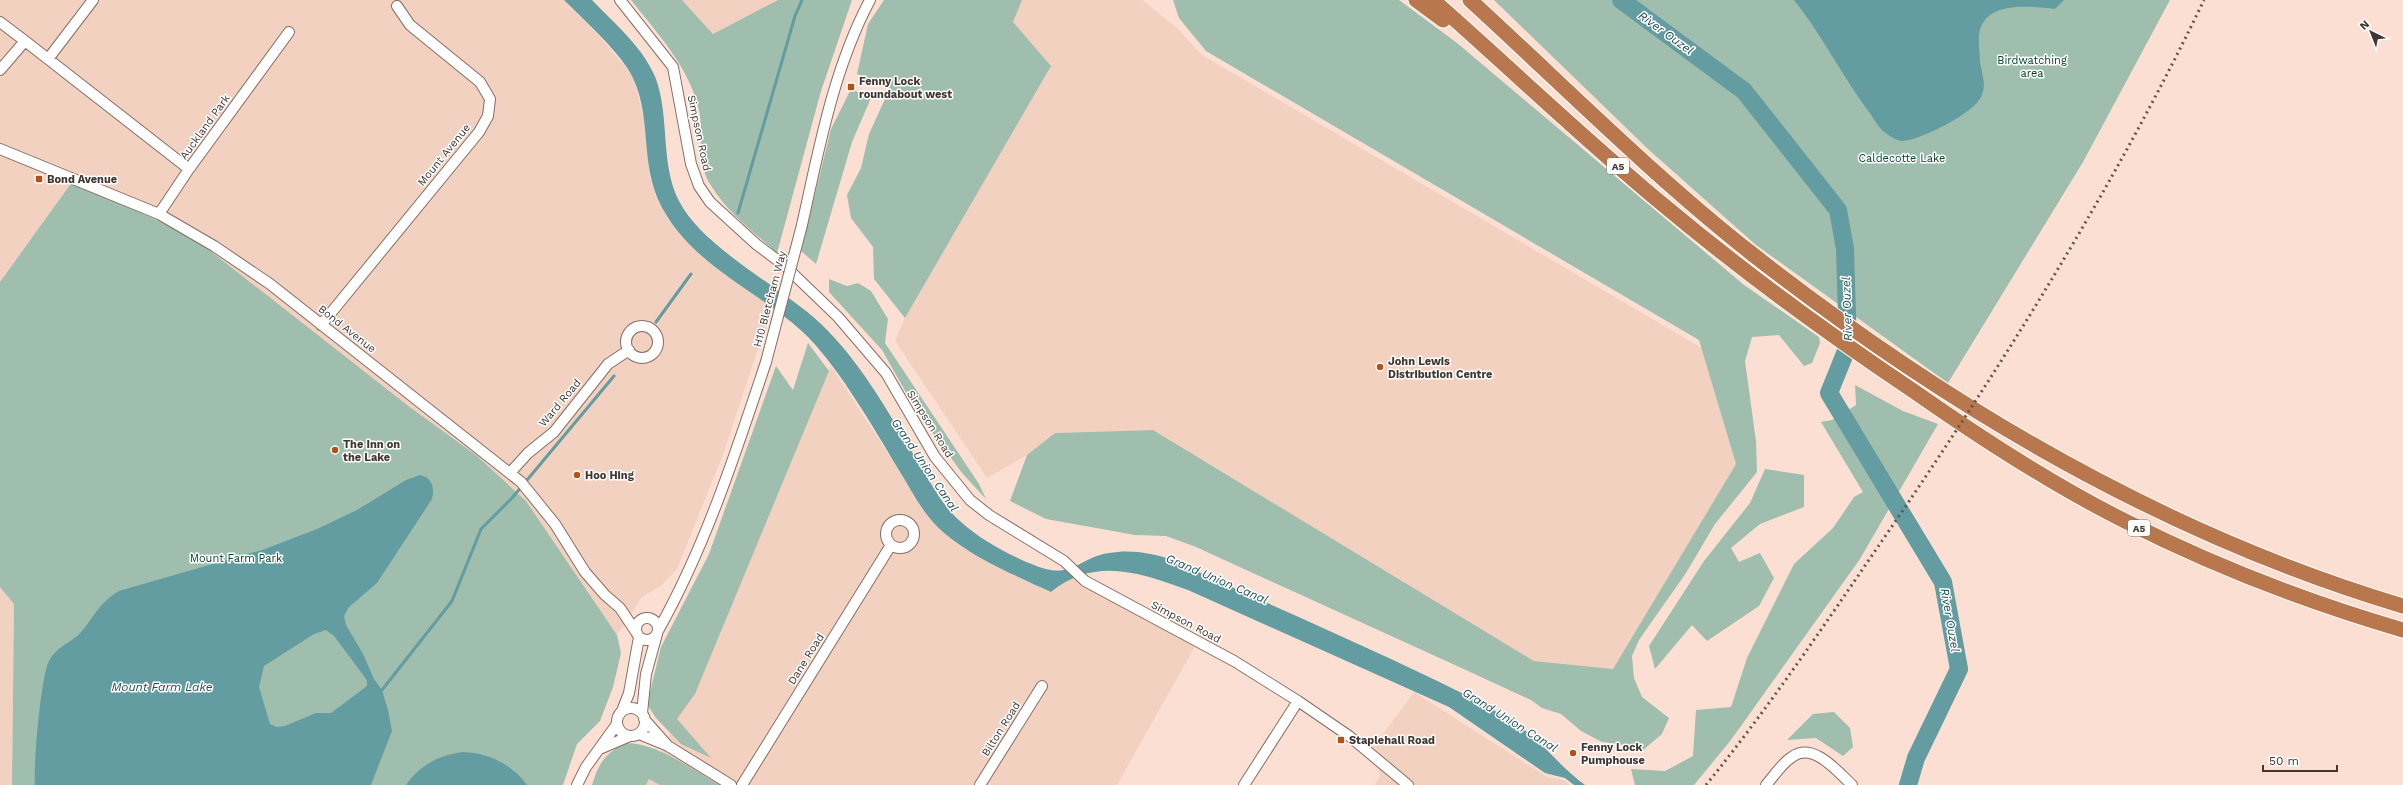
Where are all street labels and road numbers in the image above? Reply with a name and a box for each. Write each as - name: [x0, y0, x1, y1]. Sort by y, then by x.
- street label: Auckland Park: [177, 92, 233, 162]
- street label: Simpson Road: [685, 94, 713, 172]
- street label: Mount Avenue: [415, 121, 473, 189]
- road number: A5: [1607, 158, 1629, 174]
- street label: H10 Bletcham Way: [751, 249, 789, 349]
- street label: Bond Avenue: [316, 302, 378, 356]
- street label: Ward Road: [536, 377, 584, 429]
- street label: Simpson Road: [904, 388, 956, 460]
- road number: A5: [2128, 520, 2150, 536]
- street label: Simpson Road: [1149, 598, 1223, 646]
- street label: Dane Road: [785, 631, 827, 687]
- street label: Bilton Road: [979, 699, 1023, 759]

